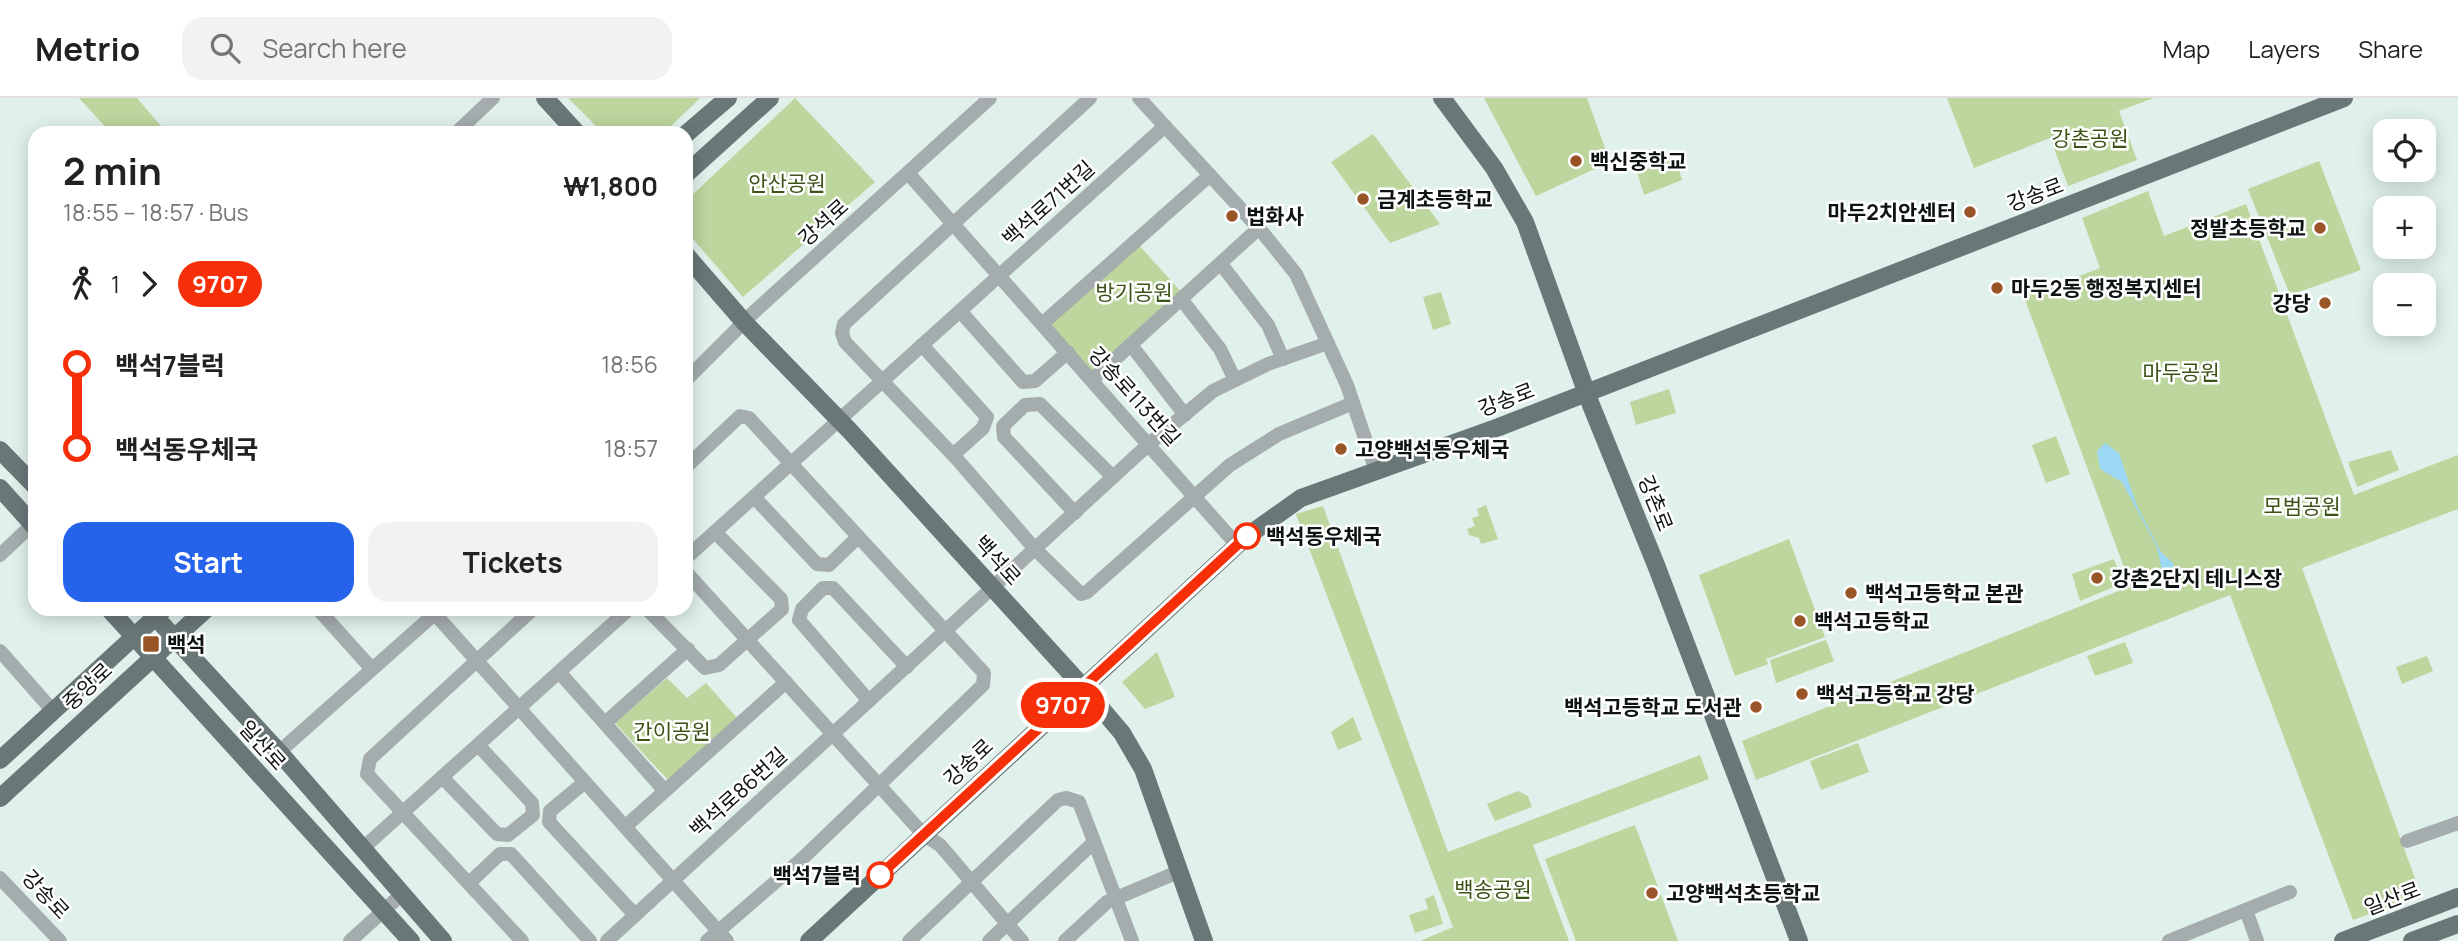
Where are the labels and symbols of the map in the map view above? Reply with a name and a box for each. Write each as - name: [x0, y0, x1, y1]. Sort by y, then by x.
- park label: 강촌공원: [2051, 124, 2129, 152]
- place label: 백신중학교: [1590, 147, 1687, 175]
- marker: 백신중학교: [1568, 153, 1584, 169]
- street label: 백석로71번길: [996, 154, 1100, 252]
- park label: 안산공원: [748, 169, 826, 197]
- street label: 강송로: [2003, 171, 2067, 217]
- place label: 금계초등학교: [1377, 185, 1493, 213]
- marker: 금계초등학교: [1355, 191, 1371, 207]
- street label: 강석로: [792, 192, 854, 252]
- place label: 마두2치안센터: [1828, 198, 1956, 226]
- place label: 법화사: [1246, 202, 1304, 230]
- marker: 마두2치안센터: [1962, 204, 1978, 220]
- marker: 법화사: [1224, 208, 1240, 224]
- place label: 정발초등학교: [2190, 214, 2306, 242]
- marker: 정발초등학교: [2312, 220, 2328, 236]
- place label: 마두2동 행정복지센터: [2011, 274, 2202, 302]
- park label: 방기공원: [1095, 278, 1173, 306]
- marker: 마두2동 행정복지센터: [1989, 280, 2005, 296]
- place label: 강당: [2272, 289, 2311, 317]
- marker: 강당: [2317, 295, 2333, 311]
- street label: 강송로113번길: [1083, 340, 1187, 452]
- park label: 마두공원: [2142, 358, 2220, 386]
- street label: 강송로: [1474, 376, 1538, 422]
- place label: 고양백석동우체국: [1355, 435, 1510, 463]
- marker: 고양백석동우체국: [1333, 441, 1349, 457]
- street label: 강촌로: [1632, 471, 1680, 535]
- park label: 모범공원: [2263, 492, 2341, 520]
- place label: 백석동우체국: [1266, 522, 1382, 550]
- marker: 백석동우체국: [1234, 523, 1260, 549]
- street label: 백석로: [968, 529, 1028, 591]
- place label: 강촌2단지 테니스장: [2111, 564, 2282, 592]
- marker: 강촌2단지 테니스장: [2089, 570, 2105, 586]
- place label: 백석고등학교 본관: [1865, 579, 2024, 607]
- marker: 백석고등학교 본관: [1843, 585, 1859, 601]
- place label: 백석고등학교: [1814, 607, 1930, 635]
- marker: 백석고등학교: [1792, 613, 1808, 629]
- place label: 백석: [167, 630, 206, 658]
- marker: 백석: [141, 634, 161, 654]
- street label: 중앙로: [56, 656, 118, 716]
- place label: 백석고등학교 강당: [1816, 680, 1975, 708]
- line badge: 9707: [1014, 682, 1112, 728]
- marker: 백석고등학교 강당: [1794, 686, 1810, 702]
- place label: 백석고등학교 도서관: [1564, 693, 1742, 721]
- marker: 백석고등학교 도서관: [1748, 699, 1764, 715]
- street label: 일산로: [233, 714, 293, 776]
- park label: 간이공원: [633, 717, 711, 745]
- street label: 강송로: [937, 732, 999, 792]
- street label: 백석로86번길: [683, 741, 793, 843]
- place label: 백석7블럭: [773, 861, 861, 889]
- marker: 백석7블럭: [867, 862, 893, 888]
- street label: 강송로: [16, 863, 76, 925]
- park label: 백송공원: [1454, 875, 1532, 903]
- street label: 일산로: [2360, 875, 2424, 921]
- place label: 고양백석초등학교: [1666, 879, 1821, 907]
- marker: 고양백석초등학교: [1644, 885, 1660, 901]

